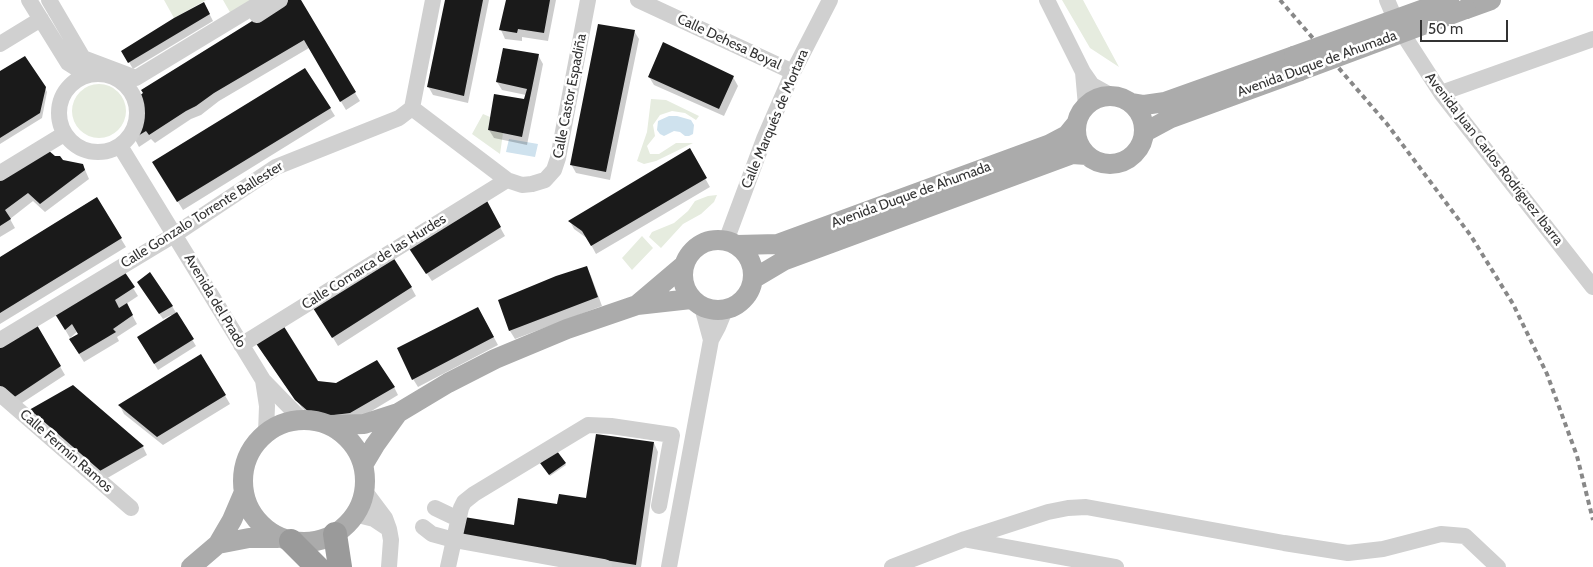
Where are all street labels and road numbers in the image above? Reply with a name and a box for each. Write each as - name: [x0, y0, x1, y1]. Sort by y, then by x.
- street label: Calle Dehesa Boyal: [674, 11, 784, 73]
- street label: Avenida Duque de Ahumada: [1235, 27, 1399, 101]
- street label: Calle Castor Espadiña: [550, 32, 590, 160]
- street label: Calle Marqués de Mortara: [738, 47, 812, 191]
- street label: Avenida Juan Carlos Rodríguez Ibarra: [1421, 69, 1567, 249]
- street label: Calle Gonzalo Torrente Ballester: [118, 158, 286, 272]
- street label: Avenida Duque de Ahumada: [829, 158, 993, 232]
- street label: Calle Comarca de las Hurdes: [299, 211, 449, 313]
- street label: Avenida del Prado: [180, 251, 250, 351]
- street label: Calle Fermín Ramos: [16, 406, 116, 496]

